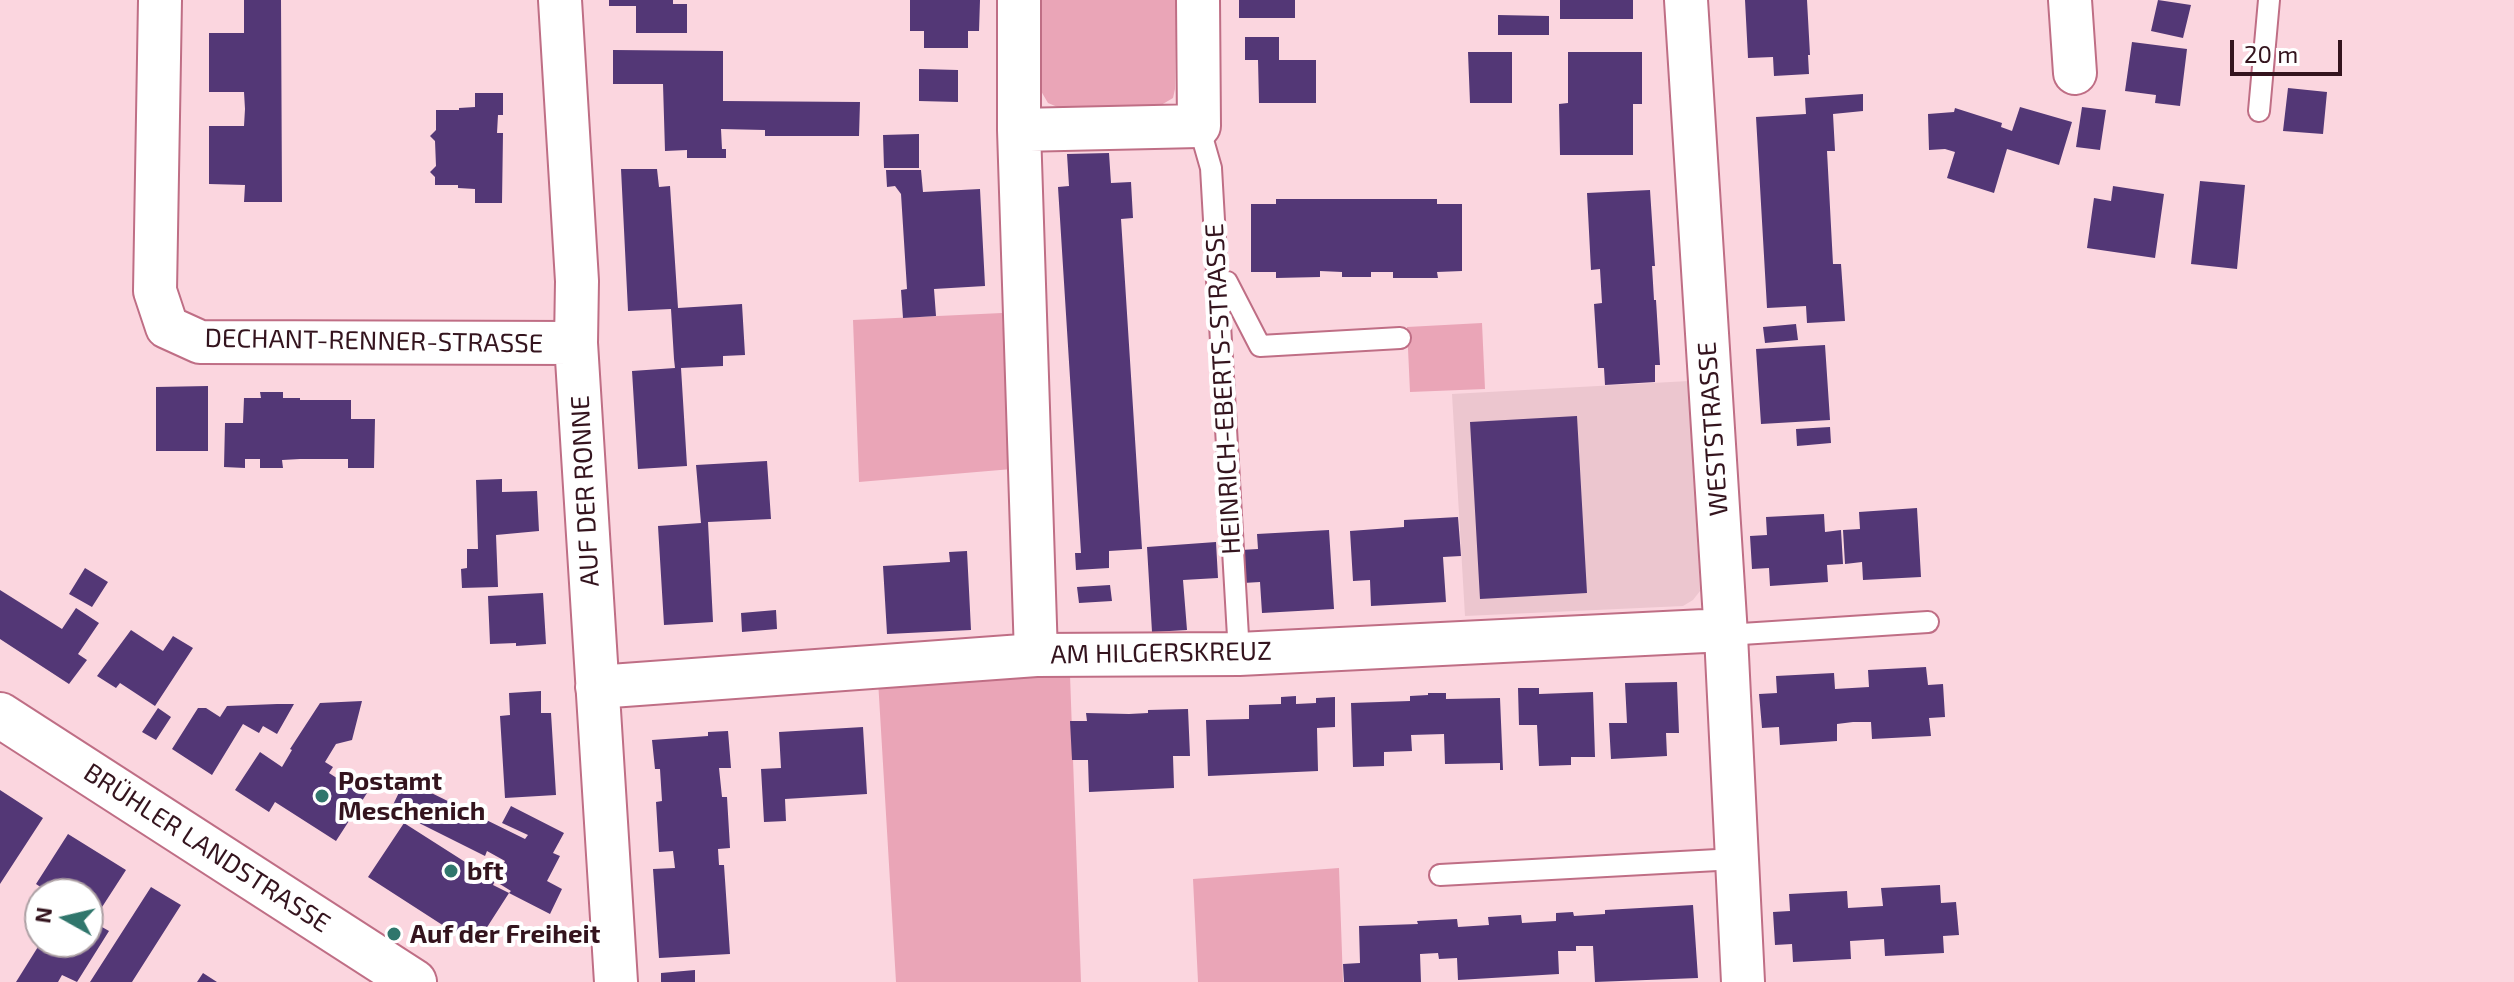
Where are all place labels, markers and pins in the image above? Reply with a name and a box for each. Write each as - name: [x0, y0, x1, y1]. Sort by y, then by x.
- place label: Postamt Meschenich: [338, 765, 485, 826]
- marker: Postamt Meschenich: [313, 787, 331, 805]
- place label: bft: [467, 855, 504, 887]
- marker: bft: [442, 862, 460, 880]
- place label: Auf der Freiheit: [410, 918, 600, 950]
- marker: Auf der Freiheit: [385, 925, 403, 943]

